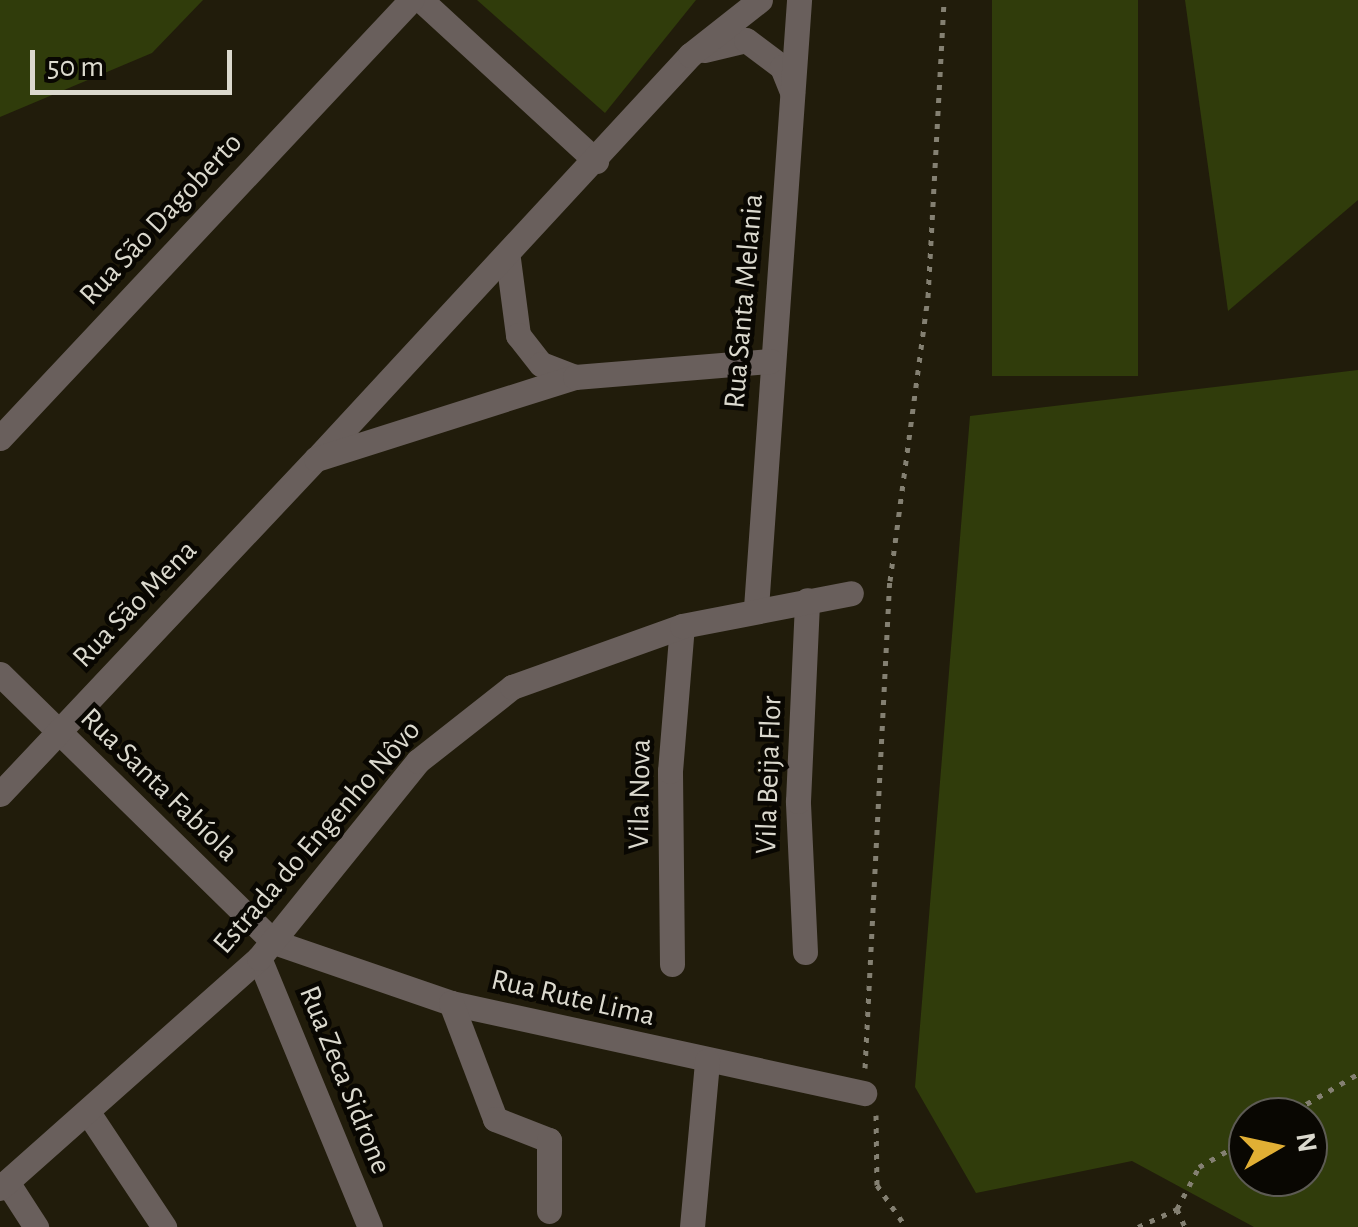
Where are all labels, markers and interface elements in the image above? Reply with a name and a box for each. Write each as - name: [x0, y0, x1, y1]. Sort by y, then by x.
- scale bar: [35, 30, 238, 92]
- text: 50 m: [47, 52, 104, 82]
- street label: Rua São Dagoberto: [72, 125, 250, 313]
- street label: Rua Santa Melania: [717, 192, 771, 410]
- street label: Rua São Mena: [65, 533, 205, 675]
- street label: Vila Beija Flor: [748, 695, 790, 855]
- street label: Rua Santa Fabíola: [72, 701, 246, 869]
- street label: Estrada do Engenho Nôvo: [206, 713, 428, 961]
- street label: Vila Nova: [621, 738, 659, 850]
- street label: Rua Rute Lima: [488, 962, 658, 1034]
- street label: Rua Zeca Sidrone: [291, 981, 399, 1179]
- north arrow: [1228, 1097, 1328, 1197]
- text: N: [1290, 1131, 1321, 1154]

